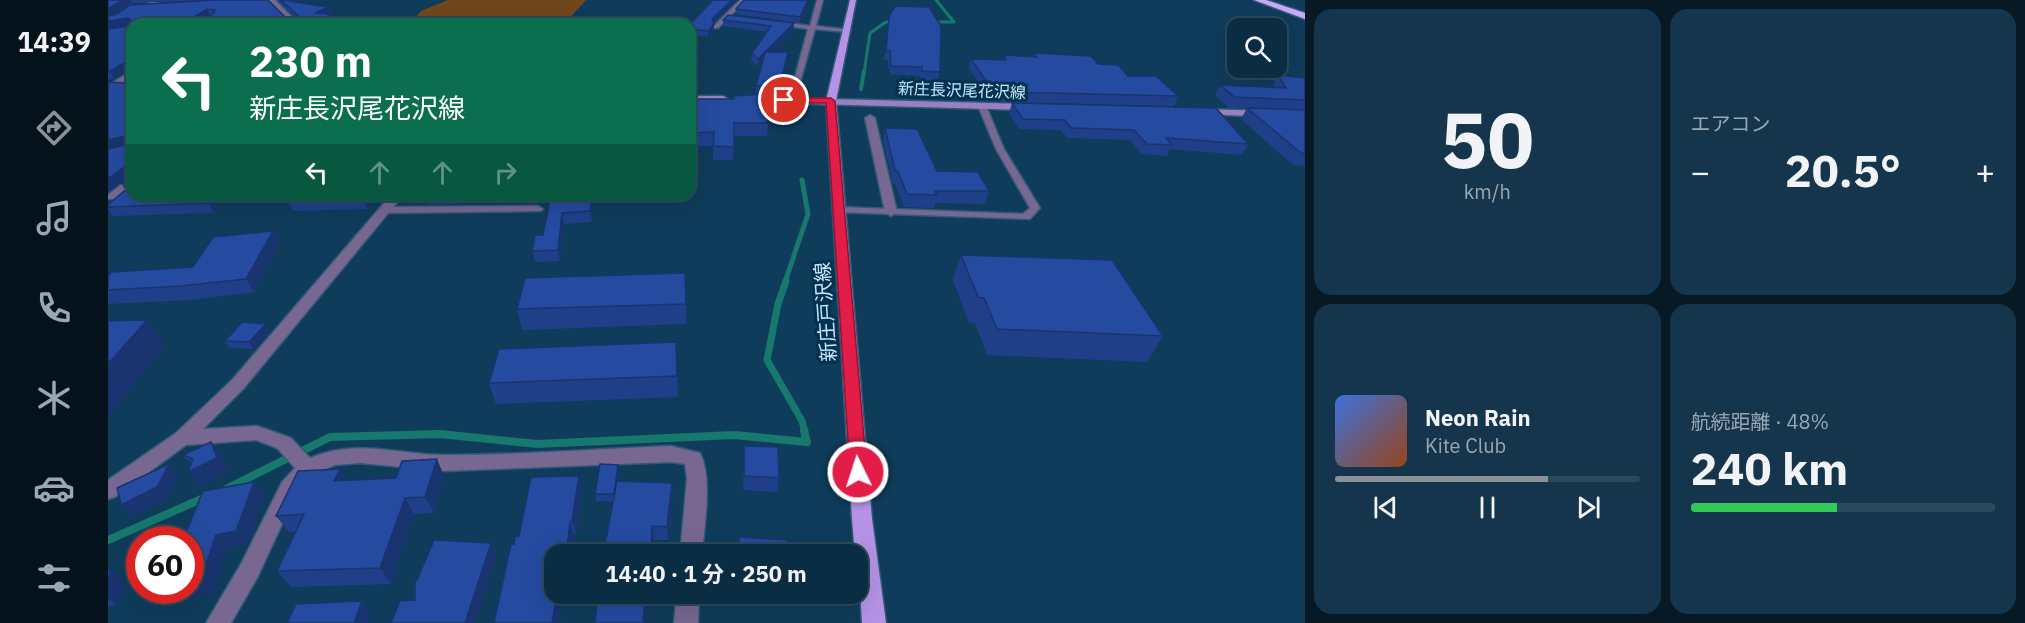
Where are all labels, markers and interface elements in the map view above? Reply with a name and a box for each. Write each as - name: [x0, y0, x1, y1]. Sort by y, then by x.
- map controls: [1227, 18, 1287, 78]
- button: search: [1227, 18, 1287, 78]
- text: 14:39: [17, 24, 91, 59]
- text: 230 m: [249, 34, 372, 89]
- icon: left: [150, 42, 228, 120]
- pin: [758, 74, 809, 125]
- street label: 新庄長沢尾花沢線: [898, 78, 1026, 102]
- icon: arrive: [767, 83, 800, 116]
- text: 50: [1440, 88, 1534, 189]
- text: 新庄長沢尾花沢線: [249, 90, 465, 125]
- icon: directions: [33, 107, 75, 149]
- text: エアコン: [1691, 110, 1771, 137]
- text: 20.5°: [1785, 141, 1901, 199]
- text: −: [1691, 150, 1710, 193]
- text: +: [1975, 150, 1995, 193]
- icon: left: [300, 156, 333, 189]
- icon: ahead: [363, 156, 396, 189]
- icon: ahead: [426, 156, 459, 189]
- icon: right: [489, 156, 522, 189]
- text: km/h: [1464, 178, 1511, 205]
- icon: music: [33, 197, 75, 239]
- street label: 新庄戸沢線: [808, 261, 842, 363]
- icon: phone: [33, 287, 75, 329]
- icon: climate: [33, 377, 75, 419]
- text: Neon Rain: [1425, 403, 1531, 432]
- text: 航続距離 · 48%: [1691, 408, 1829, 435]
- text: Kite Club: [1425, 432, 1506, 459]
- text: 240 km: [1691, 439, 1848, 497]
- position arrow: [826, 440, 890, 504]
- icon: car: [33, 467, 75, 509]
- icon: previous: [1369, 491, 1402, 524]
- icon: pause: [1471, 491, 1504, 524]
- icon: next: [1572, 491, 1605, 524]
- speed limit sign: 60: [126, 526, 204, 604]
- icon: filters: [33, 557, 75, 599]
- text: 14:40 · 1 分 · 250 m: [605, 559, 807, 588]

